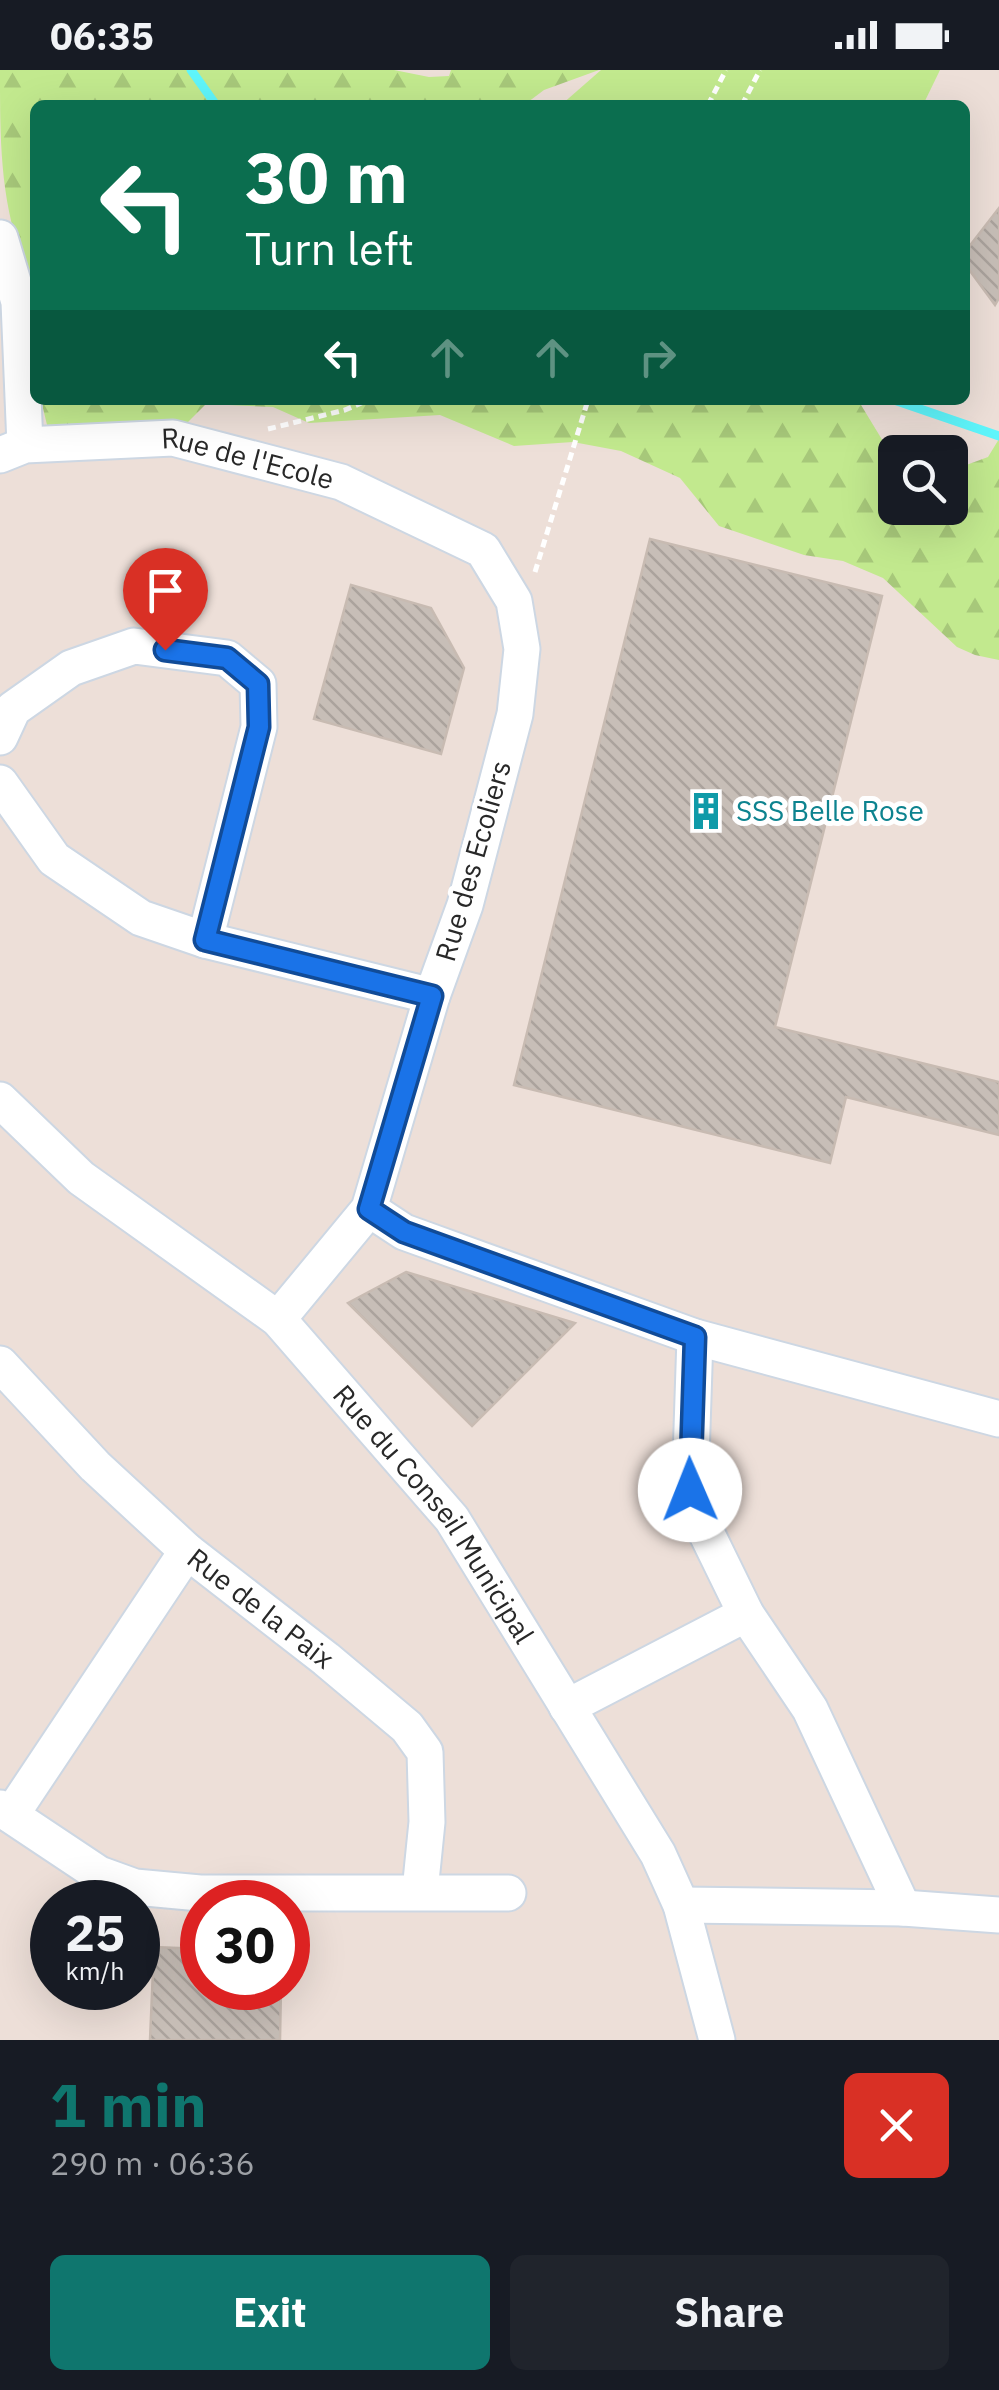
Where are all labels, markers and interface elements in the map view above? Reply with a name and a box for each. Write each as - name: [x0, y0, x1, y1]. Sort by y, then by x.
- text: 06:35: [50, 11, 154, 60]
- text: 30 m: [245, 131, 408, 222]
- icon: left: [80, 140, 210, 270]
- text: Turn left: [245, 219, 414, 277]
- icon: left: [315, 330, 370, 385]
- icon: ahead: [420, 330, 475, 385]
- icon: ahead: [525, 330, 580, 385]
- icon: right: [630, 330, 685, 385]
- street label: Rue de l'Ecole: [160, 419, 338, 497]
- map controls: [878, 435, 968, 525]
- button: search: [878, 435, 968, 525]
- pin: [123, 548, 208, 651]
- icon: arrive: [138, 563, 193, 618]
- street label: Rue des Ecoliers: [426, 756, 519, 966]
- building icon: SSS Belle Rose: [685, 790, 727, 832]
- place label: SSS Belle Rose: [736, 792, 924, 829]
- street label: Rue du Conseil Municipal: [325, 1376, 543, 1650]
- position arrow: [638, 1438, 742, 1542]
- street label: Rue de la Paix: [180, 1539, 342, 1677]
- speed limit sign: 30: [180, 1880, 310, 2010]
- text: 25: [65, 1900, 125, 1965]
- text: km/h: [66, 1954, 124, 1987]
- text: 1 min: [50, 2065, 207, 2144]
- button: close: [844, 2073, 949, 2178]
- text: 290 m · 06:36: [50, 2142, 255, 2184]
- button: Exit: [50, 2255, 490, 2370]
- button: Share: [510, 2255, 949, 2370]

